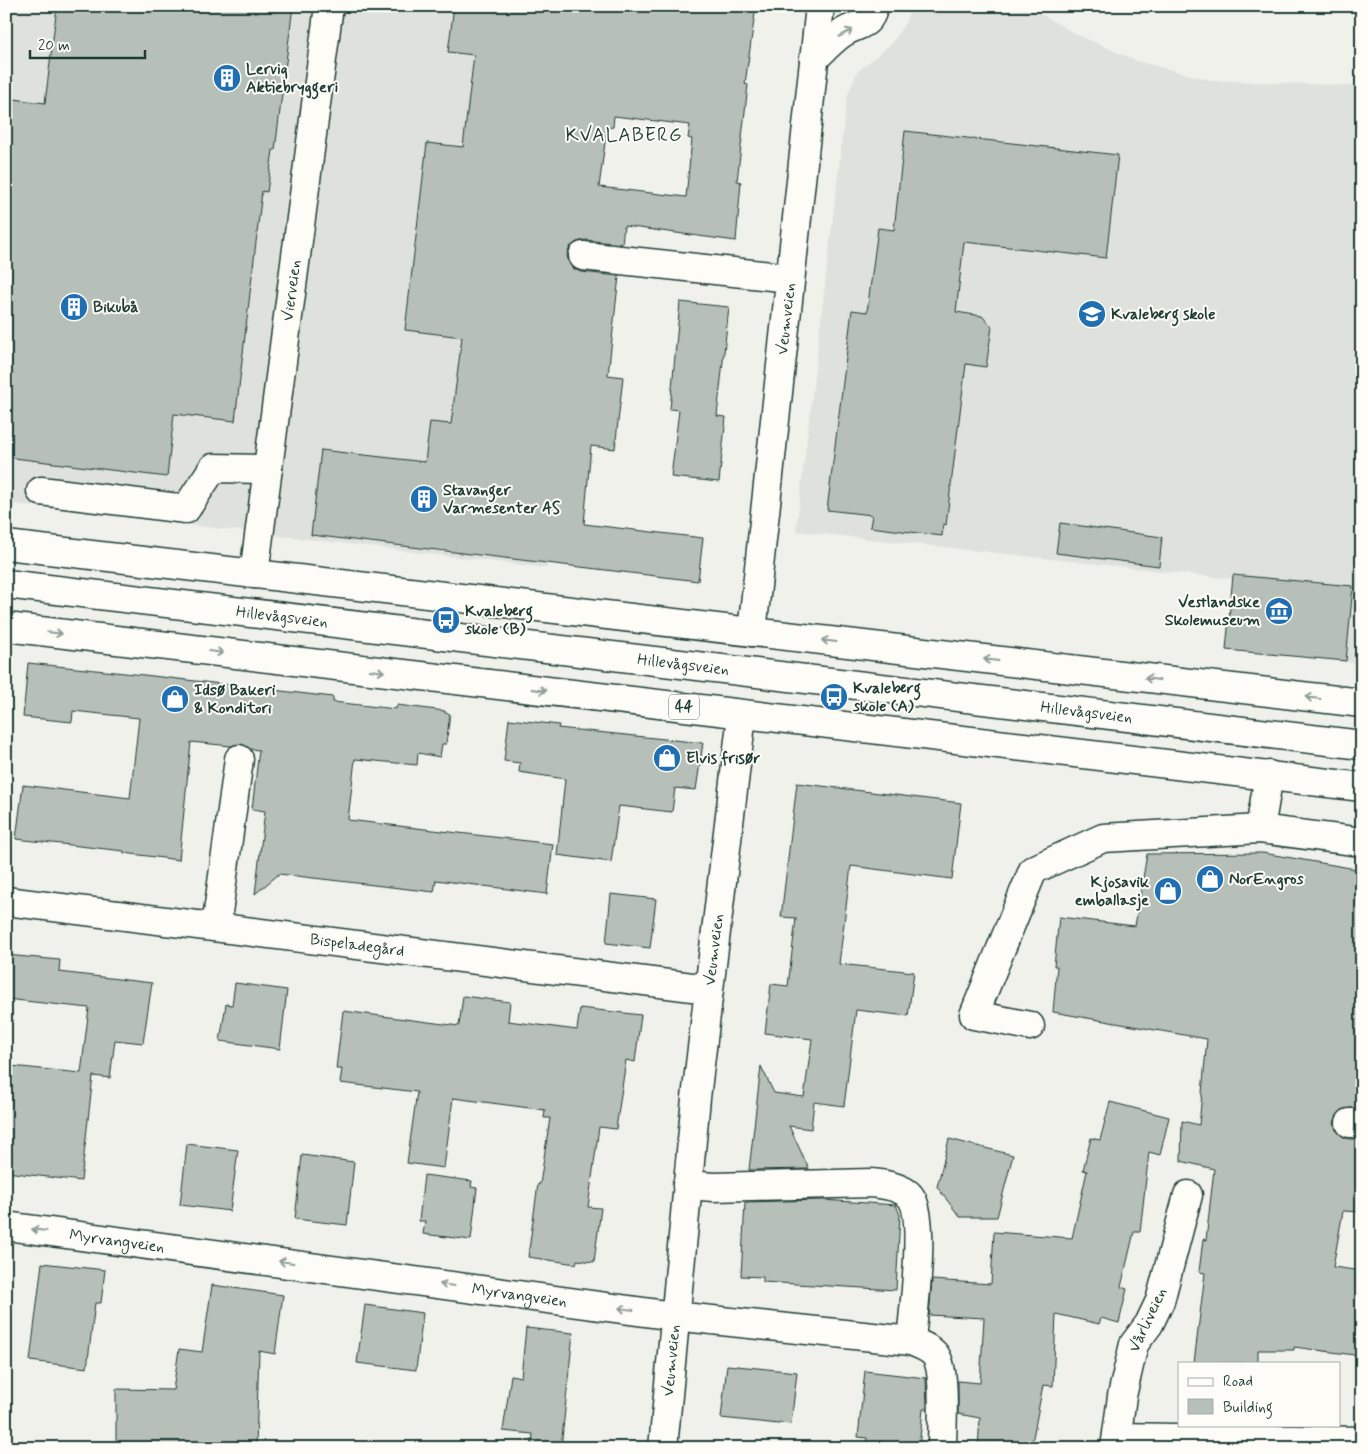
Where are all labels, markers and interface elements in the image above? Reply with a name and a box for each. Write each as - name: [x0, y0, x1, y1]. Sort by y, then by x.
- scale bar: [30, 28, 145, 60]
- one-way arrow: [838, 28, 853, 37]
- text: 20 m: [38, 36, 70, 56]
- place label: Lervig Aktiebryggeri: [246, 59, 338, 100]
- building icon: Lervig Aktiebryggeri: [212, 63, 242, 93]
- district label: KVALABERG: [565, 123, 683, 148]
- street label: Vierveien: [277, 259, 306, 322]
- street label: Veumveien: [772, 282, 800, 356]
- building icon: Bikubå: [59, 292, 89, 322]
- place label: Bikubå: [93, 297, 139, 318]
- school or university icon: Kvaleberg skole: [1077, 299, 1107, 329]
- place label: Kvaleberg skole: [1111, 304, 1216, 327]
- place label: Stavanger Varmesenter AS: [443, 480, 561, 519]
- building icon: Stavanger Varmesenter AS: [409, 484, 439, 514]
- place label: Vestlandske Skolemuseum: [1165, 592, 1260, 631]
- museum icon: Vestlandske Skolemuseum: [1264, 596, 1294, 626]
- street label: Hillevågsveien: [235, 601, 329, 633]
- place label: Kvaleberg skole (B): [464, 601, 533, 640]
- bus stop icon: Kvaleberg skole (B): [431, 605, 461, 635]
- one-way arrow: [46, 628, 62, 638]
- one-way arrow: [821, 636, 837, 646]
- one-way arrow: [208, 647, 224, 657]
- street label: Hillevågsveien: [636, 649, 730, 680]
- one-way arrow: [983, 655, 999, 665]
- one-way arrow: [369, 666, 385, 676]
- one-way arrow: [1144, 674, 1160, 684]
- place label: Kvaleberg skole (A): [852, 678, 921, 717]
- place label: Idsø Bakeri & Konditori: [194, 680, 276, 719]
- bus stop icon: Kvaleberg skole (A): [819, 682, 849, 712]
- shop icon: Idsø Bakeri & Konditori: [160, 684, 190, 714]
- one-way arrow: [530, 685, 546, 695]
- one-way arrow: [1306, 693, 1322, 703]
- road number: 44: [669, 694, 699, 720]
- street label: Hillevågsveien: [1039, 696, 1134, 728]
- shop icon: Elvis frisør: [652, 743, 682, 773]
- place label: Elvis frisør: [686, 748, 760, 769]
- shop icon: NorEngros: [1195, 864, 1225, 894]
- place label: NorEngros: [1229, 869, 1305, 891]
- place label: Kjosavik emballasje: [1075, 872, 1150, 911]
- shop icon: Kjosavik emballasje: [1153, 876, 1183, 906]
- street label: Veumveien: [699, 913, 729, 987]
- street label: Bispeladegård: [309, 929, 406, 961]
- street label: Myrvangveien: [68, 1224, 166, 1258]
- one-way arrow: [31, 1225, 47, 1235]
- one-way arrow: [279, 1257, 295, 1267]
- street label: Myrvangveien: [470, 1278, 568, 1312]
- one-way arrow: [440, 1279, 456, 1289]
- street label: Vårliveien: [1124, 1284, 1172, 1356]
- one-way arrow: [618, 1304, 634, 1314]
- street label: Veumveien: [657, 1324, 685, 1397]
- legend: [1178, 1362, 1340, 1426]
- text: Road: [1223, 1372, 1253, 1392]
- text: Building: [1223, 1398, 1273, 1419]

